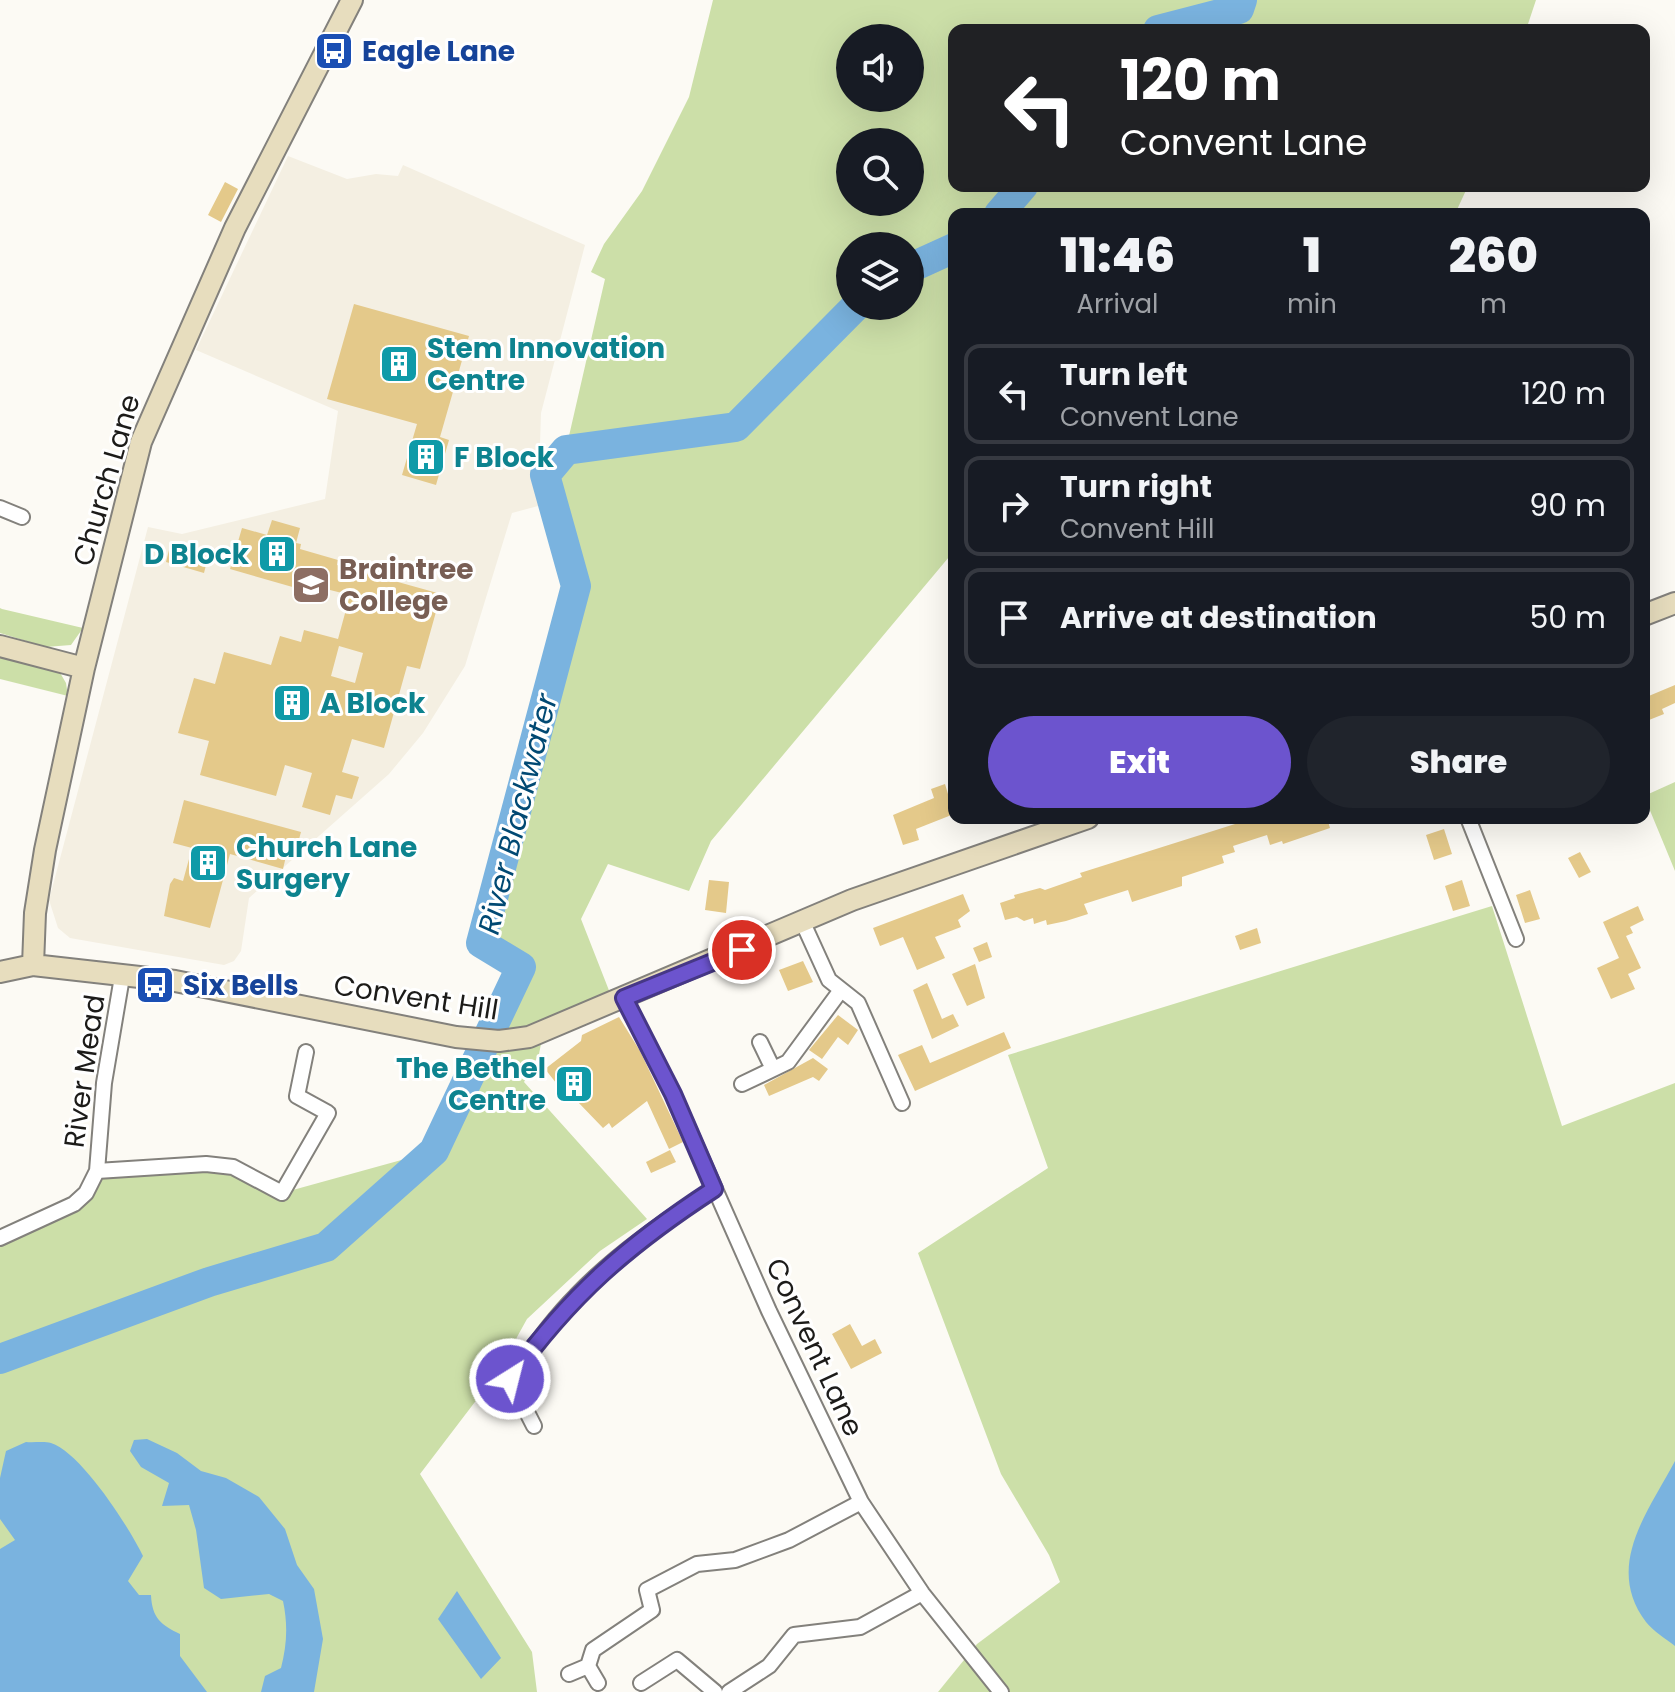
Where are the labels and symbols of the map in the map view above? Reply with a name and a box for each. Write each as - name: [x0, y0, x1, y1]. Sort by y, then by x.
- bus stop icon: Eagle Lane: [313, 30, 355, 72]
- place label: Eagle Lane: [362, 32, 515, 71]
- place label: Stem Innovation Centre: [427, 329, 665, 400]
- building icon: Stem Innovation Centre: [378, 343, 420, 385]
- street label: Church Lane: [63, 390, 150, 570]
- building icon: F Block: [405, 436, 447, 478]
- place label: F Block: [454, 438, 555, 477]
- building icon: D Block: [256, 533, 298, 575]
- place label: D Block: [144, 535, 250, 574]
- place label: Braintree College: [339, 550, 473, 621]
- school or university icon: Braintree College: [290, 564, 332, 606]
- building icon: A Block: [271, 682, 313, 724]
- place label: A Block: [320, 684, 426, 723]
- water label: River Blackwater: [467, 688, 568, 939]
- place label: Church Lane Surgery: [236, 828, 417, 899]
- building icon: Church Lane Surgery: [187, 842, 229, 884]
- pin: [708, 916, 776, 984]
- bus stop icon: Six Bells: [134, 964, 176, 1006]
- street label: Convent Hill: [331, 965, 501, 1030]
- place label: Six Bells: [183, 966, 299, 1005]
- street label: River Mead: [54, 992, 115, 1150]
- place label: The Bethel Centre: [396, 1049, 546, 1120]
- building icon: The Bethel Centre: [553, 1063, 595, 1105]
- street label: Convent Lane: [756, 1252, 873, 1443]
- position arrow: [468, 1337, 552, 1421]

